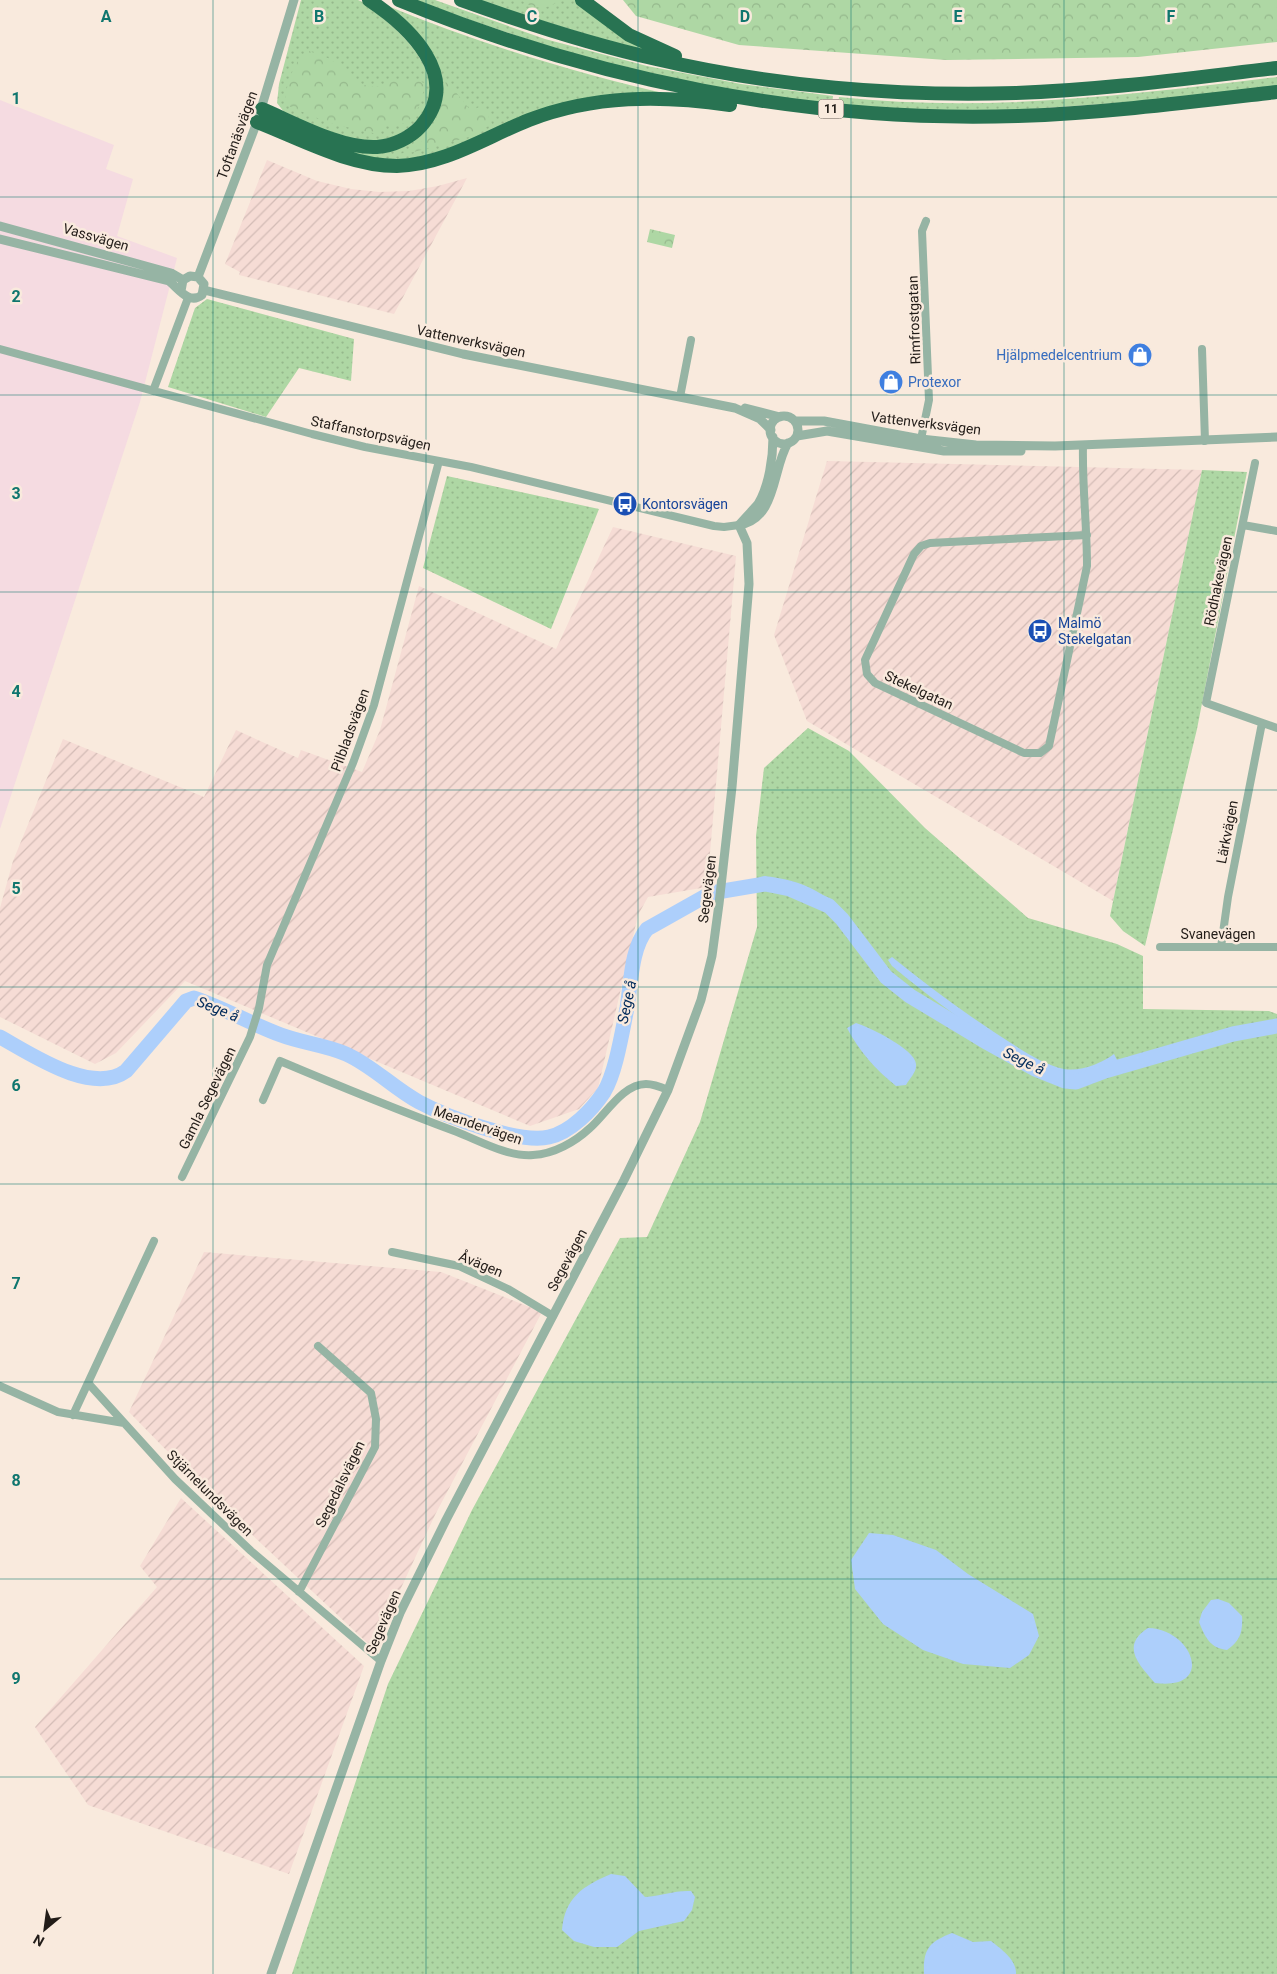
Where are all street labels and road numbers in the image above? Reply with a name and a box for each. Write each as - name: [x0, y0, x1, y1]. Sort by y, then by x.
- street label: Toftanäsvägen: [214, 89, 260, 181]
- road number: 11: [818, 100, 844, 118]
- street label: Vassvägen: [61, 220, 131, 254]
- street label: Rimfrostgatan: [904, 275, 924, 365]
- street label: Vattenverksvägen: [415, 322, 527, 360]
- street label: Vattenverksvägen: [870, 408, 982, 438]
- street label: Staffanstorpsvägen: [309, 412, 433, 454]
- street label: Rödhakevägen: [1201, 535, 1235, 627]
- street label: Stekelgatan: [882, 667, 956, 713]
- street label: Pilbladsvägen: [328, 686, 372, 774]
- street label: Lärkvägen: [1213, 799, 1241, 865]
- street label: Segevägen: [695, 854, 719, 924]
- street label: Svanevägen: [1181, 926, 1255, 942]
- street label: Gamla Segevägen: [175, 1044, 239, 1152]
- street label: Meandervägen: [432, 1102, 524, 1148]
- street label: Segevägen: [544, 1226, 590, 1294]
- street label: Åvägen: [457, 1247, 506, 1280]
- street label: Segedalsvägen: [312, 1438, 368, 1530]
- street label: Stjärnelundsvägen: [164, 1447, 256, 1539]
- street label: Segevägen: [362, 1587, 404, 1657]

